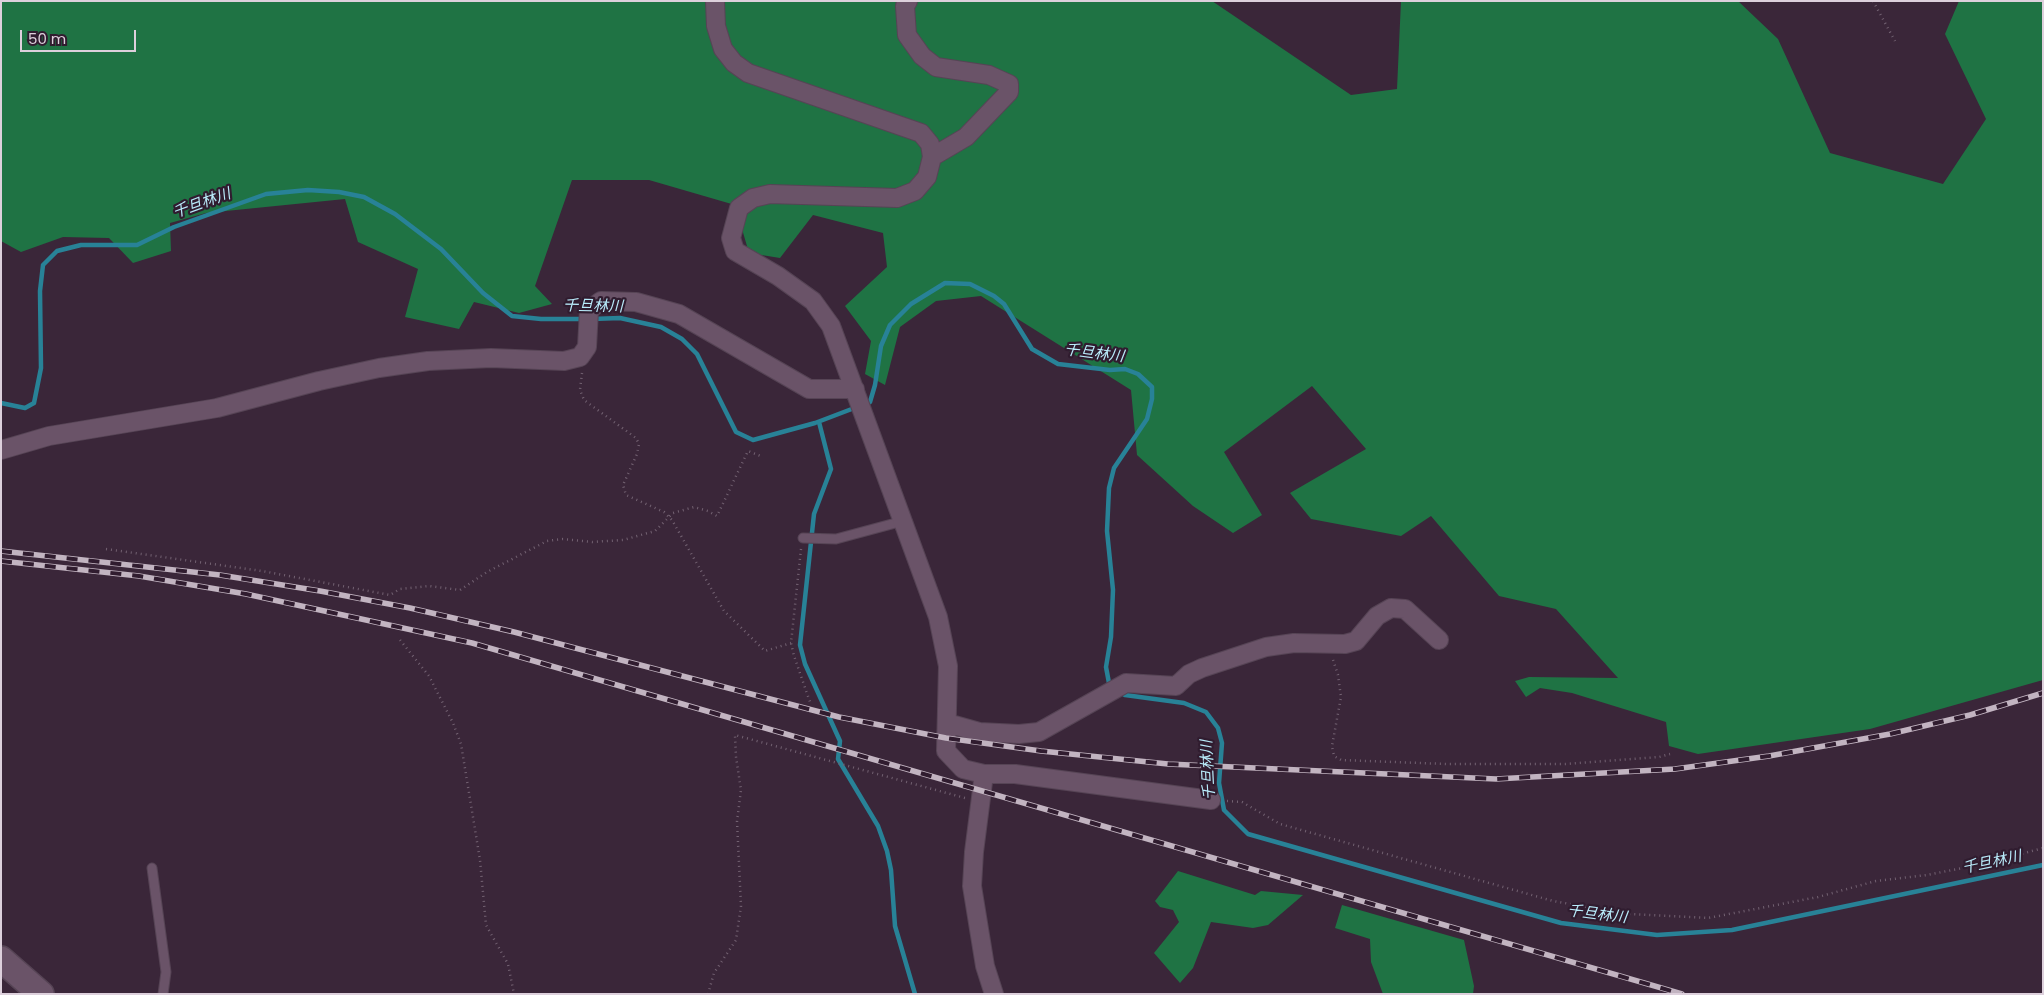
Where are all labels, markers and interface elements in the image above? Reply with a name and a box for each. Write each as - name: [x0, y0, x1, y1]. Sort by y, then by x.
- scale bar: [22, 20, 139, 52]
- text: 50 m: [28, 28, 66, 49]
- water label: 千旦林川: [171, 185, 233, 223]
- water label: 千旦林川: [563, 297, 623, 317]
- water label: 千旦林川: [1063, 341, 1125, 367]
- water label: 千旦林川: [1198, 740, 1220, 800]
- water label: 千旦林川: [1961, 848, 2023, 878]
- water label: 千旦林川: [1566, 902, 1628, 928]

